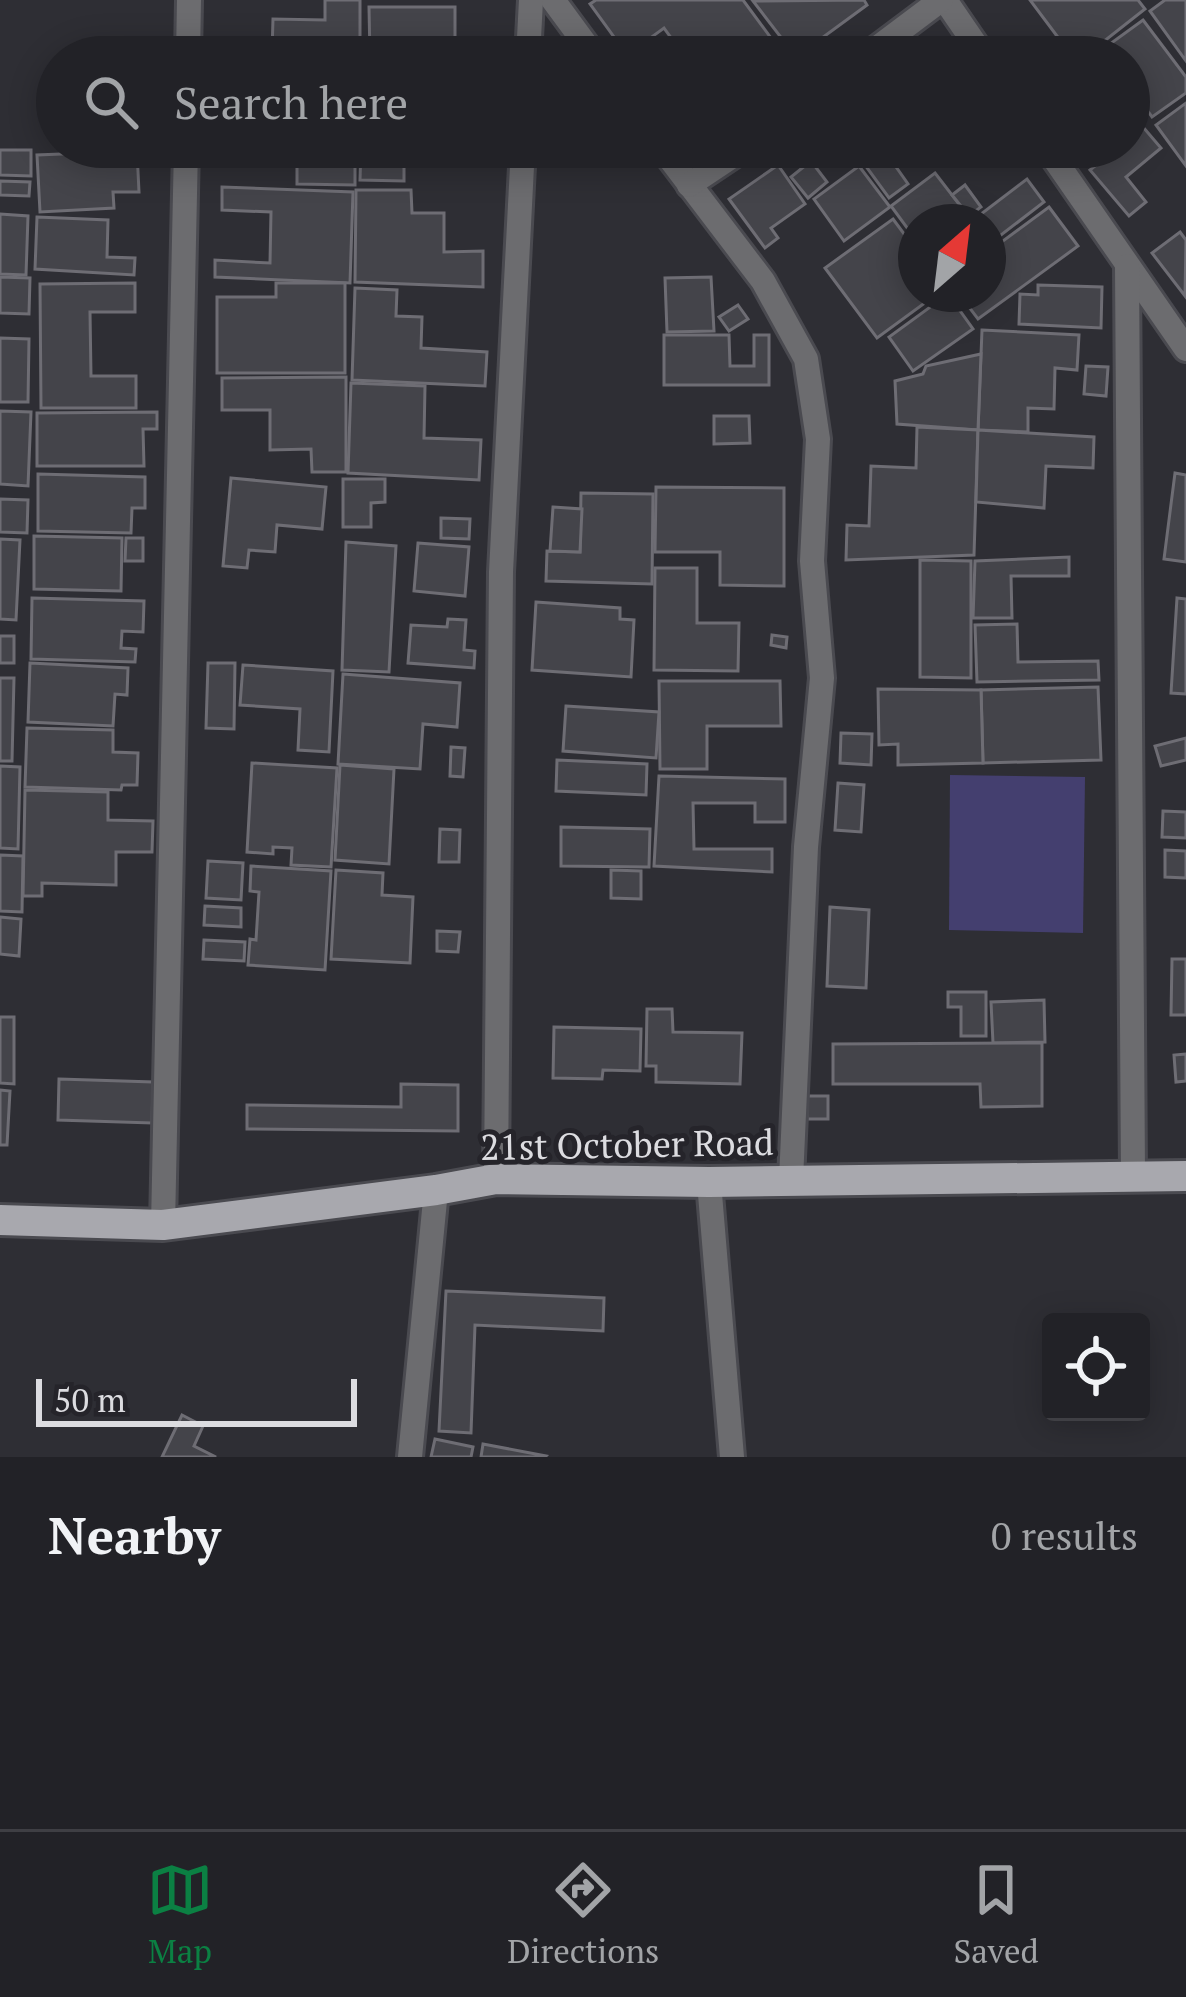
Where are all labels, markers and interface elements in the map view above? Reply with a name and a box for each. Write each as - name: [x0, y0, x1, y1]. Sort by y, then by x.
- search box: [36, 36, 1150, 168]
- icon: search: [78, 69, 144, 135]
- text: Search here: [174, 72, 408, 132]
- north arrow: [898, 204, 1006, 312]
- street label: 21st October Road: [480, 1118, 774, 1170]
- map controls: [1042, 1313, 1150, 1421]
- button: locate: [1042, 1313, 1150, 1421]
- scale bar: [36, 1373, 357, 1426]
- text: 50 m: [54, 1378, 126, 1421]
- text: Nearby: [48, 1501, 221, 1569]
- text: 0 results: [991, 1509, 1138, 1561]
- tab: Map: [147, 1857, 213, 1972]
- tab: Directions: [507, 1857, 659, 1972]
- tab: Saved: [954, 1857, 1039, 1972]

